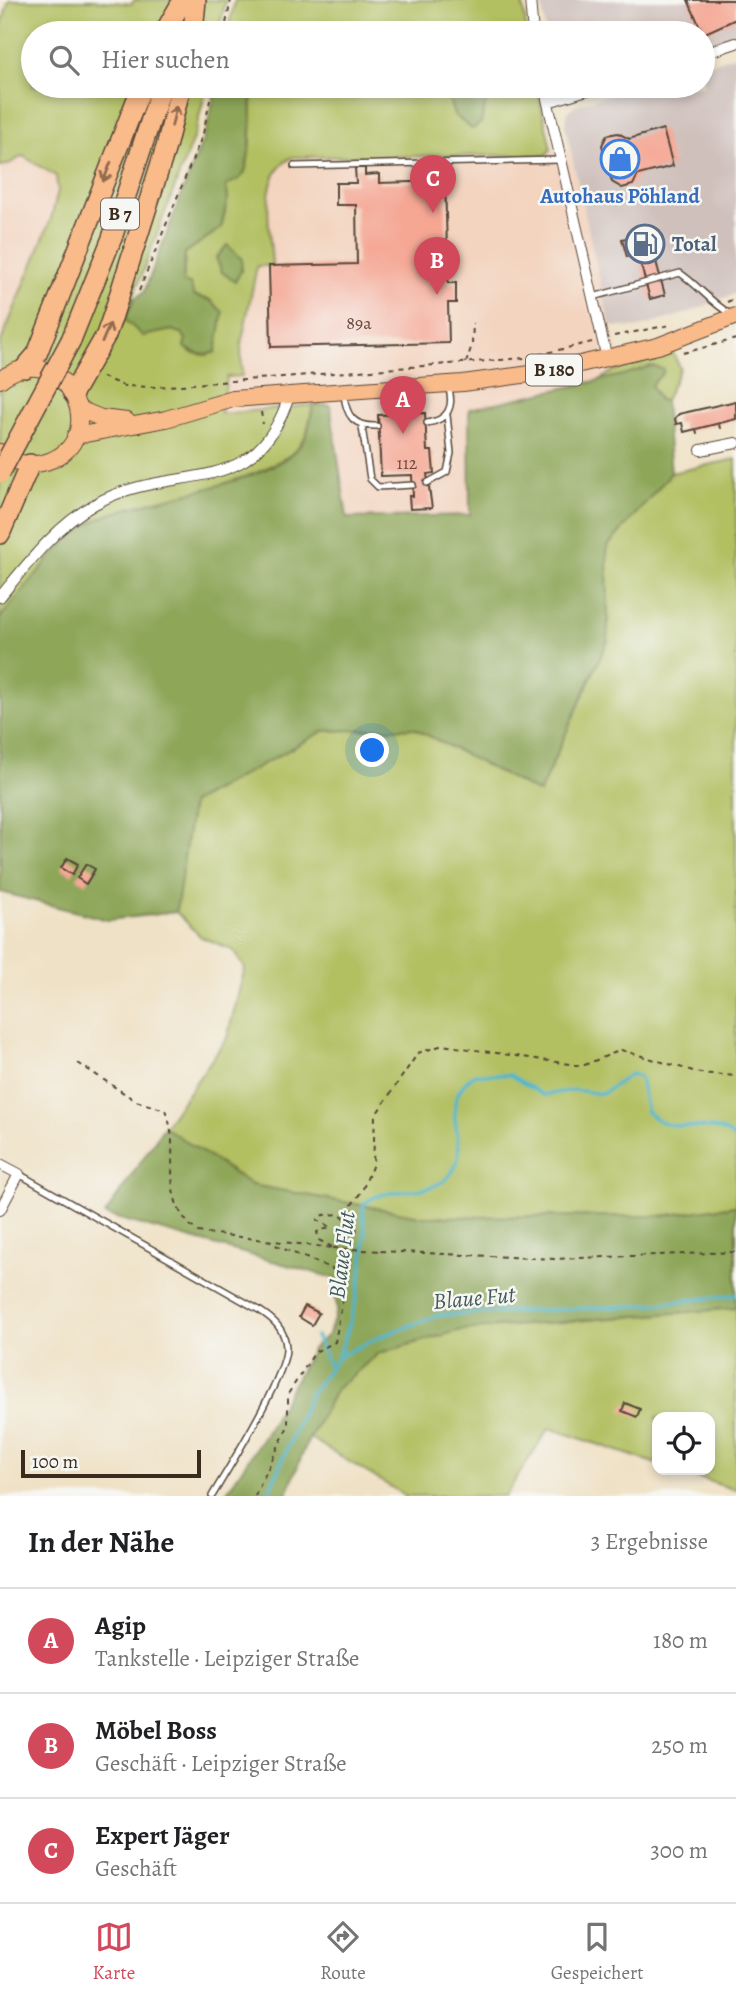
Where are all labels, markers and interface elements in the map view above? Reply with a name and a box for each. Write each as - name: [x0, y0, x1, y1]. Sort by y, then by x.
- search box: [21, 21, 715, 98]
- icon: search: [45, 41, 83, 79]
- text: Hier suchen: [101, 42, 230, 77]
- one-way arrow: [168, 106, 181, 128]
- shop icon: Autohaus Pöhland: [599, 138, 641, 180]
- pin: C: [410, 155, 456, 213]
- one-way arrow: [100, 160, 113, 182]
- place label: Autohaus Pöhland: [539, 182, 700, 210]
- road number: B 7: [101, 198, 139, 230]
- fuel station icon: Total: [624, 223, 666, 265]
- place label: Total: [672, 230, 717, 258]
- pin: B: [414, 237, 460, 295]
- house number: 89a: [346, 311, 372, 335]
- one-way arrow: [100, 323, 113, 345]
- road number: B 180: [526, 354, 582, 386]
- pin: A: [380, 376, 426, 434]
- house number: 112: [397, 451, 418, 475]
- your location: [355, 733, 389, 767]
- water label: Blaue Flut: [321, 1208, 363, 1300]
- water label: Blaue Fut: [432, 1279, 518, 1317]
- map controls: [652, 1412, 715, 1475]
- button: locate: [652, 1412, 715, 1475]
- scale bar: [21, 1447, 201, 1479]
- text: 100 m: [32, 1449, 78, 1475]
- text: In der Nähe: [28, 1522, 174, 1562]
- text: 3 Ergebnisse: [591, 1526, 708, 1557]
- text: Agip: [95, 1608, 146, 1643]
- text: A: [44, 1625, 58, 1656]
- text: 180 m: [653, 1625, 708, 1656]
- text: Tankstelle · Leipziger Straße: [95, 1643, 359, 1674]
- text: Möbel Boss: [95, 1713, 217, 1748]
- text: B: [44, 1730, 58, 1761]
- text: 250 m: [651, 1730, 708, 1761]
- text: Geschäft · Leipziger Straße: [95, 1748, 347, 1779]
- text: Expert Jäger: [95, 1818, 230, 1853]
- text: C: [44, 1835, 58, 1866]
- text: 300 m: [650, 1835, 708, 1866]
- text: Geschäft: [95, 1853, 177, 1884]
- tab: Karte: [93, 1918, 135, 1986]
- tab: Route: [320, 1918, 366, 1986]
- tab: Gespeichert: [551, 1918, 643, 1986]

